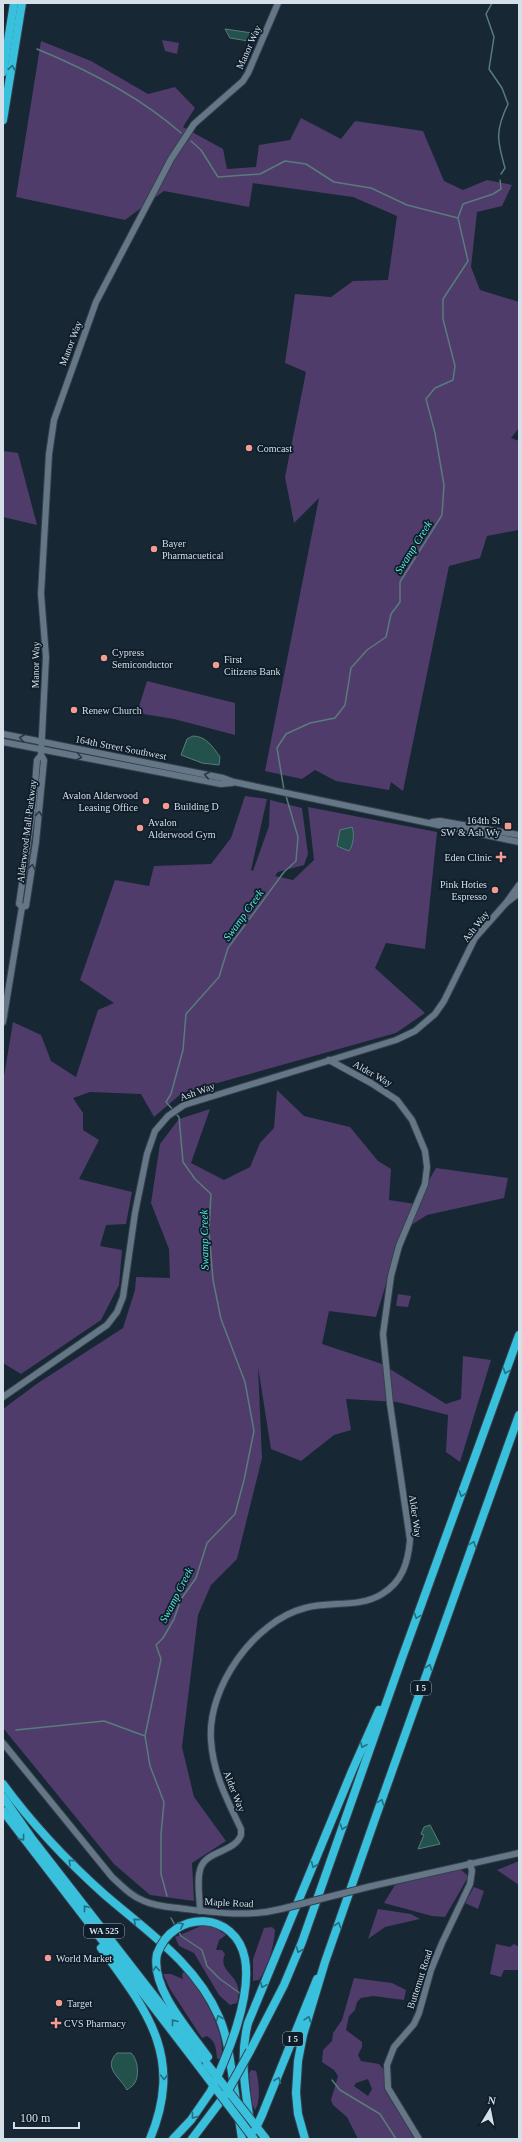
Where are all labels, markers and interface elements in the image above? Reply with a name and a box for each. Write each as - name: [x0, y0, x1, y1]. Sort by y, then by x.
- street label: Manor Way: [234, 23, 263, 71]
- one-way arrow: [7, 65, 16, 71]
- street label: Manor Way: [57, 319, 84, 367]
- marker: Comcast: [244, 443, 254, 453]
- place label: Comcast: [257, 443, 292, 454]
- water label: Swamp Creek: [392, 517, 435, 576]
- place label: Bayer Pharmacuetical: [162, 538, 224, 561]
- marker: Bayer Pharmacuetical: [149, 544, 159, 554]
- street label: Manor Way: [30, 641, 41, 689]
- place label: Cypress Semiconductor: [112, 647, 173, 670]
- marker: Cypress Semiconductor: [99, 653, 109, 663]
- place label: First Citizens Bank: [224, 654, 280, 677]
- marker: First Citizens Bank: [211, 660, 221, 670]
- marker: Renew Church: [69, 705, 79, 715]
- place label: Renew Church: [82, 705, 142, 716]
- street label: 164th Street Southwest: [74, 733, 168, 762]
- one-way arrow: [19, 734, 25, 742]
- one-way arrow: [76, 752, 82, 761]
- one-way arrow: [204, 772, 210, 780]
- street label: Alderwood Mall Parkway: [15, 779, 38, 883]
- place label: Avalon Alderwood Leasing Office: [62, 790, 139, 813]
- marker: Avalon Alderwood Leasing Office: [141, 796, 151, 806]
- marker: Building D: [161, 801, 171, 811]
- place label: Building D: [174, 801, 219, 812]
- one-way arrow: [34, 811, 43, 817]
- place label: 164th St SW & Ash Wy: [441, 815, 500, 838]
- place label: Avalon Alderwood Gym: [148, 817, 216, 840]
- marker: 164th St SW & Ash Wy: [503, 821, 513, 831]
- marker: Avalon Alderwood Gym: [135, 823, 145, 833]
- marker: Eden Clinic: [495, 851, 507, 863]
- place label: Eden Clinic: [445, 852, 493, 863]
- one-way arrow: [27, 864, 36, 870]
- place label: Pink Hoties Espresso: [440, 879, 487, 902]
- marker: Pink Hoties Espresso: [490, 885, 500, 895]
- water label: Swamp Creek: [220, 886, 266, 943]
- street label: Ash Way: [460, 909, 491, 944]
- street label: Alder Way: [351, 1058, 394, 1089]
- street label: Ash Way: [178, 1080, 216, 1103]
- water label: Swamp Creek: [197, 1209, 211, 1270]
- one-way arrow: [502, 1368, 511, 1375]
- one-way arrow: [459, 1490, 467, 1497]
- street label: Alder Way: [407, 1494, 424, 1538]
- one-way arrow: [468, 1541, 477, 1548]
- water label: Swamp Creek: [157, 1564, 196, 1625]
- one-way arrow: [414, 1612, 422, 1619]
- one-way arrow: [424, 1663, 433, 1670]
- road number: I 5: [411, 1681, 431, 1695]
- one-way arrow: [360, 1741, 368, 1748]
- street label: Alder Way: [221, 1769, 248, 1813]
- one-way arrow: [376, 1799, 384, 1806]
- one-way arrow: [339, 1824, 347, 1831]
- one-way arrow: [18, 1834, 25, 1841]
- one-way arrow: [68, 1860, 75, 1867]
- one-way arrow: [311, 1861, 319, 1869]
- street label: Maple Road: [204, 1896, 254, 1909]
- one-way arrow: [84, 1905, 91, 1912]
- one-way arrow: [133, 1918, 141, 1925]
- one-way arrow: [178, 1922, 185, 1930]
- one-way arrow: [333, 1922, 342, 1929]
- road number: WA 525: [84, 1924, 124, 1938]
- one-way arrow: [295, 1946, 303, 1953]
- street label: Butternut Road: [405, 1948, 434, 2010]
- marker: World Market: [43, 1953, 53, 1963]
- place label: World Market: [56, 1953, 112, 1964]
- one-way arrow: [151, 1965, 160, 1972]
- one-way arrow: [260, 1980, 268, 1988]
- marker: Target: [54, 1998, 64, 2008]
- place label: Target: [67, 1998, 92, 2009]
- one-way arrow: [216, 2015, 224, 2022]
- one-way arrow: [304, 2015, 312, 2022]
- marker: CVS Pharmacy: [51, 2018, 61, 2028]
- place label: CVS Pharmacy: [64, 2018, 126, 2029]
- one-way arrow: [172, 2019, 179, 2026]
- road number: I 5: [283, 2032, 303, 2046]
- one-way arrow: [159, 2074, 168, 2080]
- one-way arrow: [273, 2076, 281, 2084]
- north arrow: [470, 2090, 510, 2130]
- text: N: [487, 2094, 497, 2107]
- scale bar: [14, 2104, 79, 2130]
- text: 100 m: [20, 2111, 51, 2125]
- one-way arrow: [192, 2112, 199, 2119]

